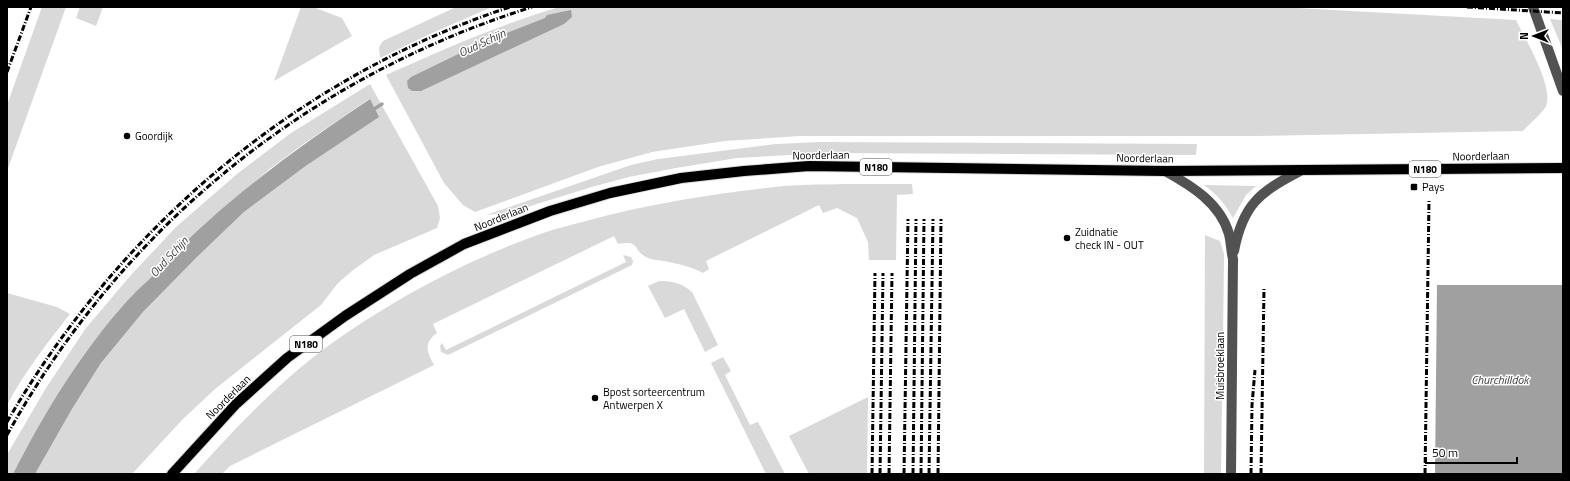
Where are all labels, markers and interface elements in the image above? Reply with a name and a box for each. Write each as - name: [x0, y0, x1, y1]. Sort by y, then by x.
- north arrow: [1514, 16, 1554, 56]
- water label: Oud Schijn: [455, 23, 509, 62]
- text: N: [1516, 32, 1532, 40]
- place label: Goordijk: [135, 128, 174, 144]
- marker: Goordijk: [122, 131, 132, 141]
- street label: Noorderlaan: [792, 146, 850, 163]
- street label: Noorderlaan: [1452, 147, 1510, 164]
- street label: Noorderlaan: [1116, 150, 1174, 167]
- road number: N180: [860, 159, 892, 175]
- road number: N180: [1409, 161, 1441, 177]
- place label: Pays: [1422, 179, 1444, 195]
- marker: Pays: [1409, 182, 1419, 192]
- street label: Noorderlaan: [471, 199, 531, 235]
- place label: Zuidnatie check IN - OUT: [1075, 224, 1144, 253]
- water label: Oud Schijn: [145, 231, 193, 281]
- marker: Zuidnatie check IN - OUT: [1062, 233, 1072, 243]
- street label: Muisbroeklaan: [1212, 332, 1228, 400]
- road number: N180: [290, 336, 322, 352]
- water label: Churchilldok: [1471, 370, 1530, 389]
- street label: Noorderlaan: [202, 371, 254, 423]
- place label: Bpost sorteercentrum Antwerpen X: [603, 384, 705, 413]
- marker: Bpost sorteercentrum Antwerpen X: [590, 393, 600, 403]
- scale bar: [1426, 439, 1517, 465]
- text: 50 m: [1432, 443, 1458, 462]

